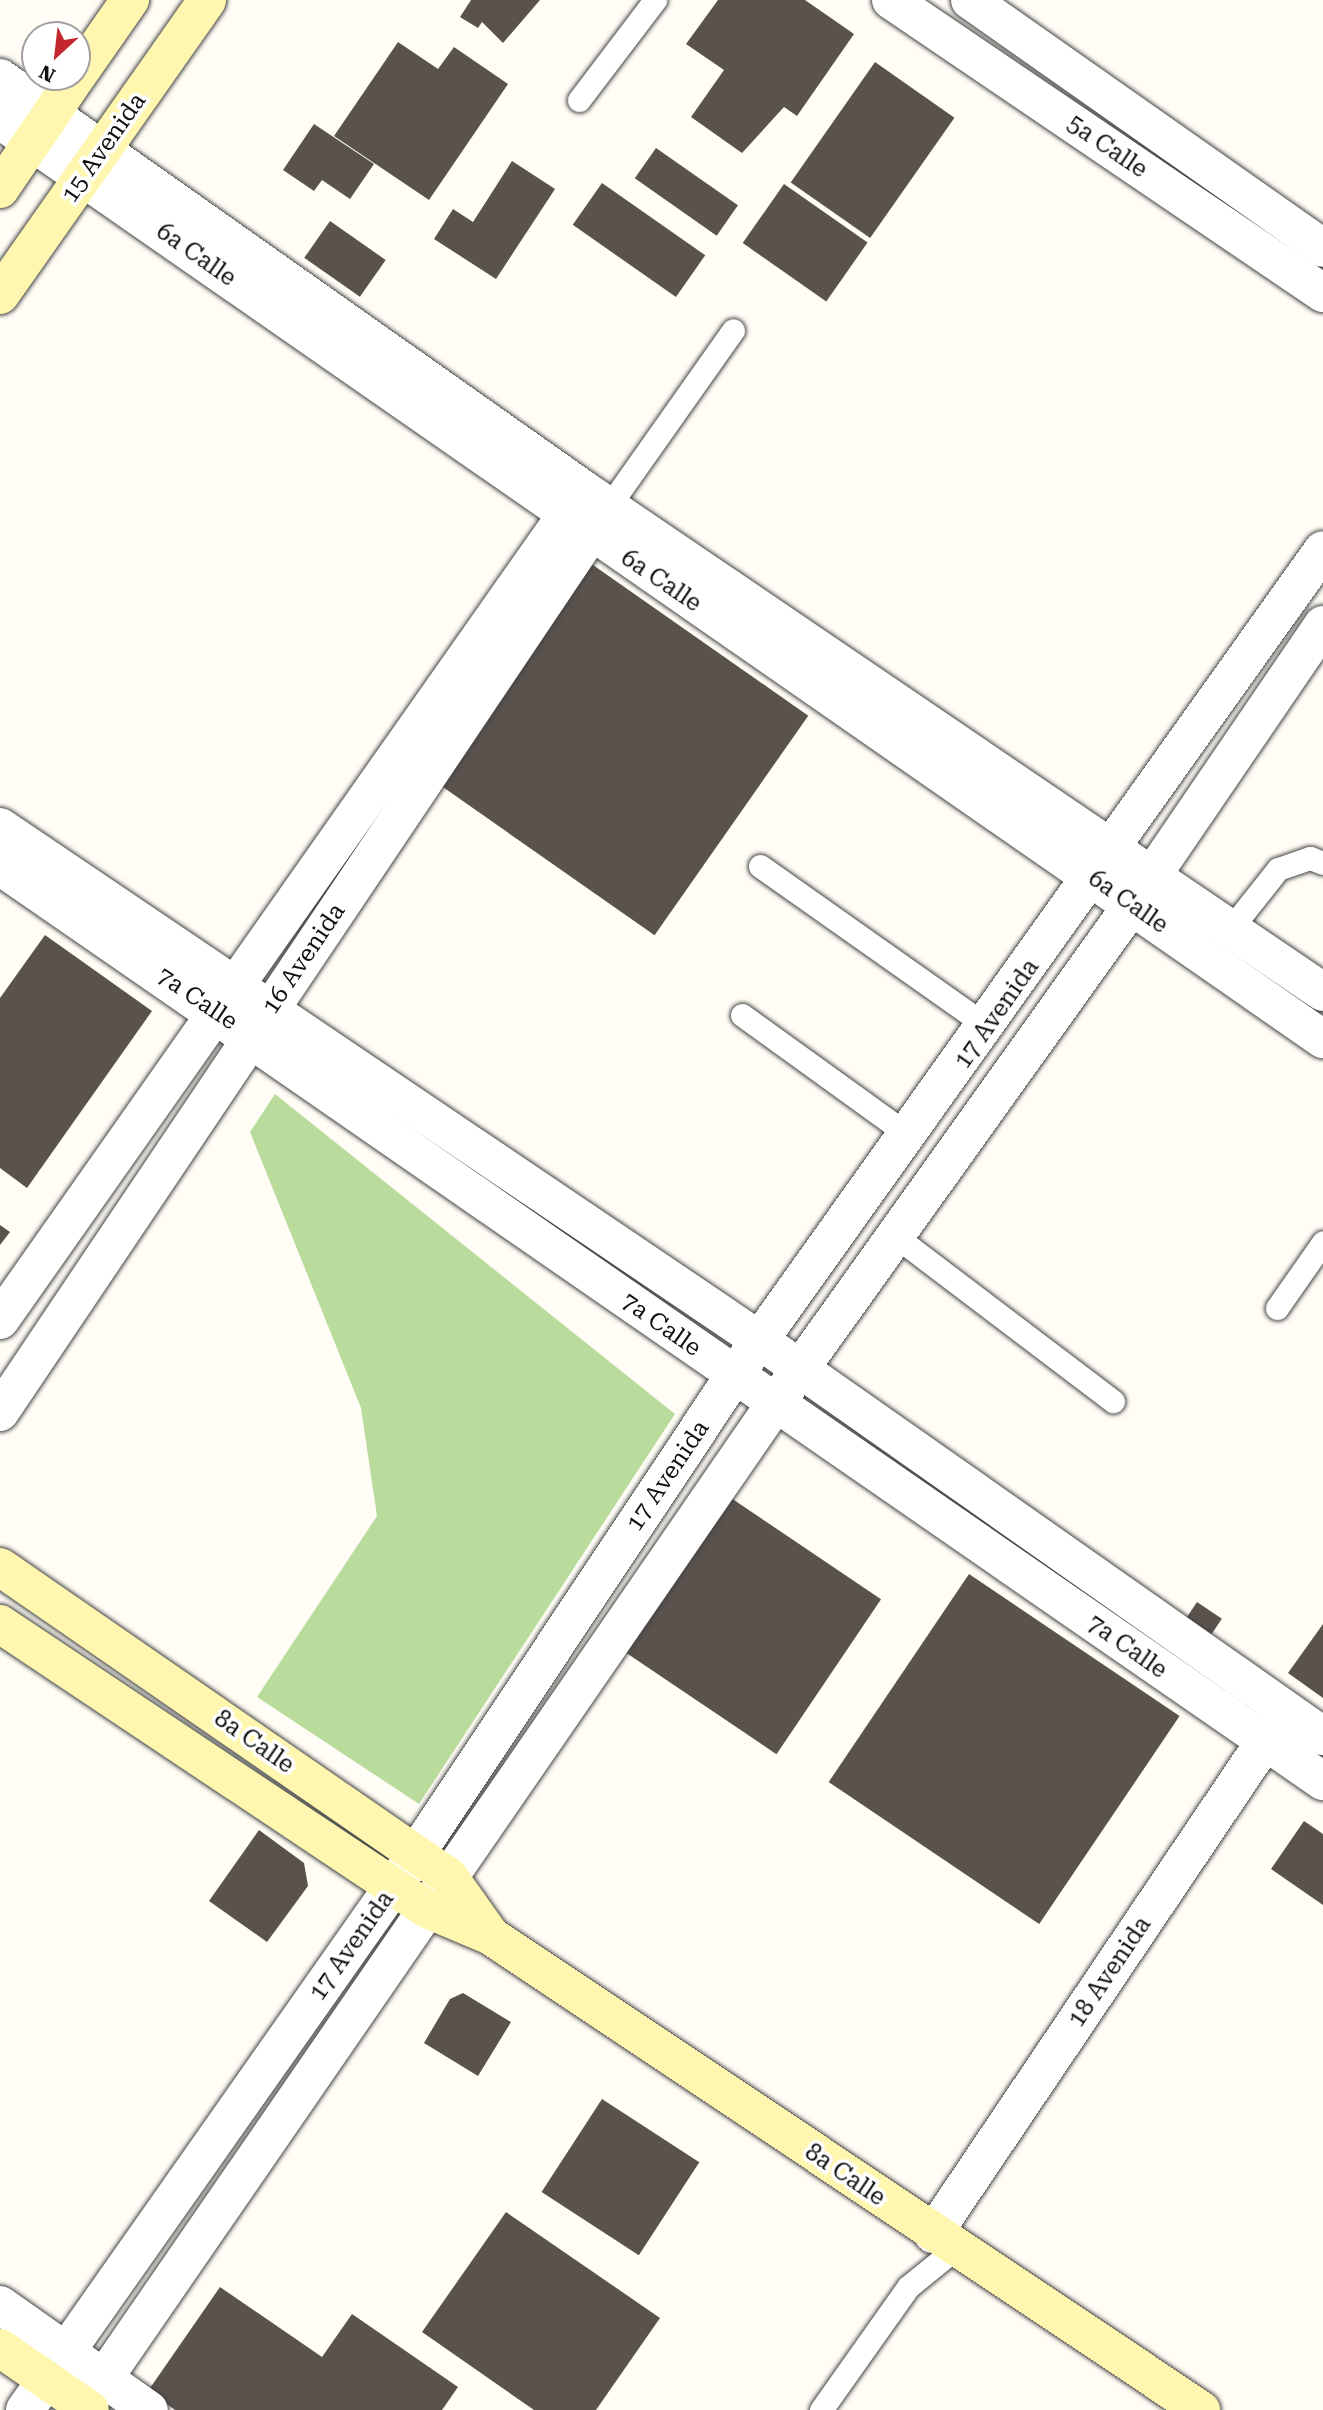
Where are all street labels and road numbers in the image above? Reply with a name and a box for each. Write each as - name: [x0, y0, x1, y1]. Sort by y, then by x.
- street label: 15 Avenida: [56, 88, 152, 208]
- street label: 5a Calle: [1061, 110, 1153, 184]
- street label: 6a Calle: [151, 217, 241, 293]
- street label: 6a Calle: [615, 544, 707, 618]
- street label: 6a Calle: [1083, 864, 1173, 940]
- street label: 16 Avenida: [257, 898, 351, 1020]
- street label: 17 Avenida: [949, 954, 1045, 1074]
- street label: 7a Calle: [151, 962, 243, 1036]
- street label: 7a Calle: [616, 1287, 706, 1363]
- street label: 17 Avenida: [621, 1415, 715, 1537]
- street label: 7a Calle: [1082, 1609, 1172, 1685]
- street label: 8a Calle: [209, 1704, 299, 1780]
- street label: 17 Avenida: [304, 1886, 400, 2006]
- street label: 18 Avenida: [1063, 1911, 1157, 2033]
- street label: 8a Calle: [799, 2138, 891, 2212]

